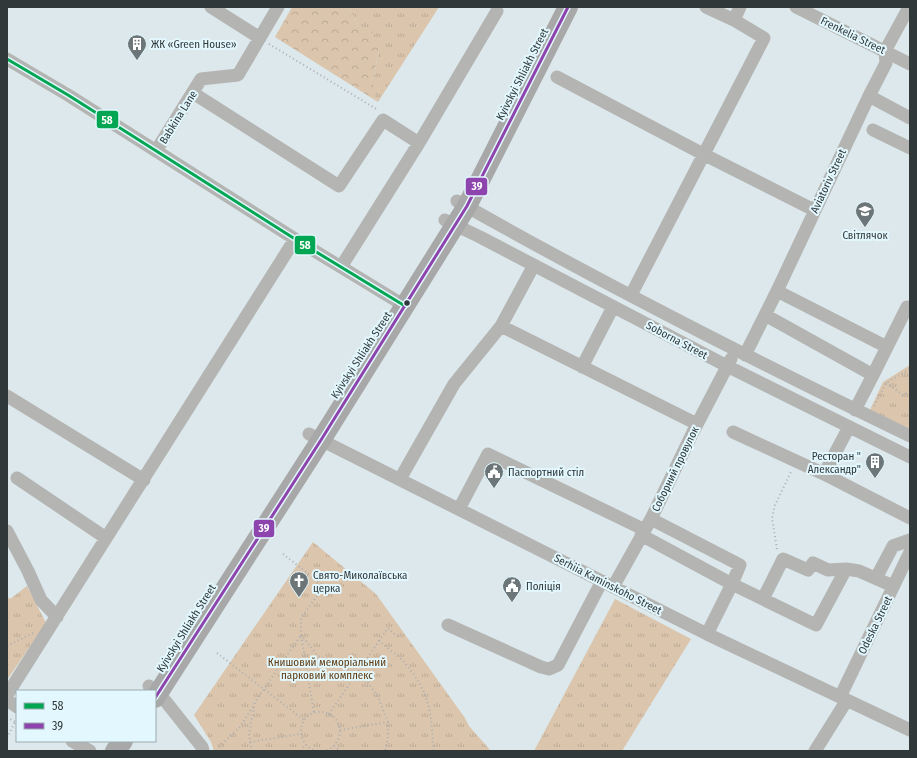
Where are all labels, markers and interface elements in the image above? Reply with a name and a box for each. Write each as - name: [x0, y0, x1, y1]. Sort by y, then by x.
- street label: Frenkelia Street: [818, 14, 888, 57]
- street label: Kyivskyi Shliakh Street: [494, 26, 551, 122]
- building icon: ЖК «Green House»: [126, 33, 148, 61]
- place label: ЖК «Green House»: [151, 38, 237, 51]
- street label: Babkina Lane: [157, 88, 200, 146]
- line badge: 58: [96, 110, 119, 129]
- text: 58: [101, 114, 113, 127]
- street label: Aviatoriv Street: [808, 147, 849, 215]
- line badge: 39: [465, 177, 488, 196]
- text: 39: [471, 180, 483, 193]
- school or university icon: Світлячок: [854, 200, 876, 228]
- place label: Світлячок: [842, 229, 888, 242]
- line badge: 58: [294, 235, 316, 255]
- text: 58: [299, 239, 311, 252]
- unlabelled marker: [402, 298, 412, 308]
- street label: Kyivskyi Shliakh Street: [328, 309, 395, 401]
- street label: Soborna Street: [644, 319, 710, 362]
- street label: Соборний провулок: [649, 424, 702, 514]
- place label: Ресторан " Александр": [808, 450, 861, 476]
- building icon: Ресторан " Александр": [864, 451, 886, 479]
- public building icon: Паспортний стіл: [483, 461, 505, 489]
- place label: Паспортний стіл: [508, 466, 584, 479]
- line badge: 39: [253, 519, 275, 538]
- text: 39: [258, 522, 270, 535]
- street label: Serhiia Kaminskoho Street: [552, 552, 664, 617]
- place label: Свято-Миколаївська церка: [313, 569, 407, 595]
- church icon: Свято-Миколаївська церка: [288, 570, 310, 598]
- public building icon: Поліція: [501, 575, 523, 603]
- place label: Поліція: [526, 580, 561, 593]
- street label: Kyivskyi Shliakh Street: [154, 582, 219, 675]
- street label: Odeska Street: [856, 594, 895, 656]
- park label: Книшовий меморіальний парковий комплекс: [268, 656, 386, 682]
- legend: [16, 690, 156, 742]
- text: 58: [52, 699, 64, 713]
- text: 39: [52, 719, 63, 733]

